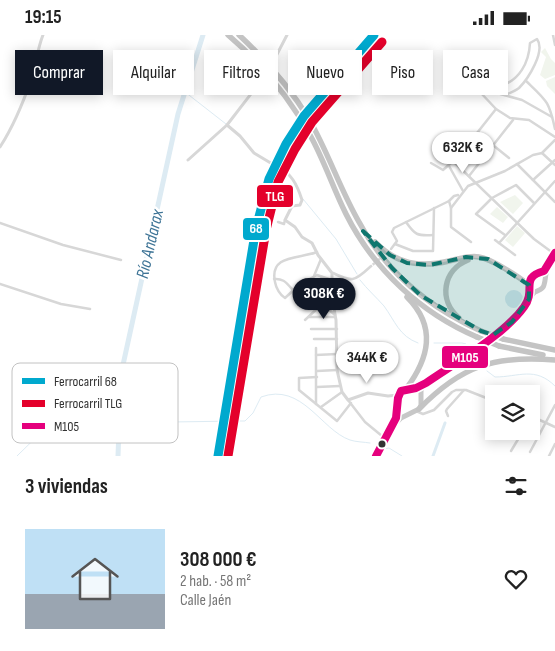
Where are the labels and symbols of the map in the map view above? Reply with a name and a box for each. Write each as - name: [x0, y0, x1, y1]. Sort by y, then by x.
- pin: 632K €: [422, 131, 504, 174]
- line badge: TLG: [256, 184, 294, 208]
- text: TLG: [266, 188, 284, 205]
- water label: Río Andarax: [132, 206, 168, 281]
- line badge: 68: [242, 217, 270, 241]
- text: 68: [249, 220, 263, 237]
- pin: 308K €: [283, 277, 365, 320]
- pin: 344K €: [326, 341, 408, 384]
- line badge: M105: [441, 345, 489, 369]
- text: M105: [451, 349, 479, 366]
- legend: [12, 363, 178, 443]
- text: Ferrocarril 68: [54, 373, 117, 390]
- text: Ferrocarril TLG: [54, 395, 122, 412]
- text: M105: [54, 418, 79, 435]
- unlabelled marker: [377, 439, 387, 449]

